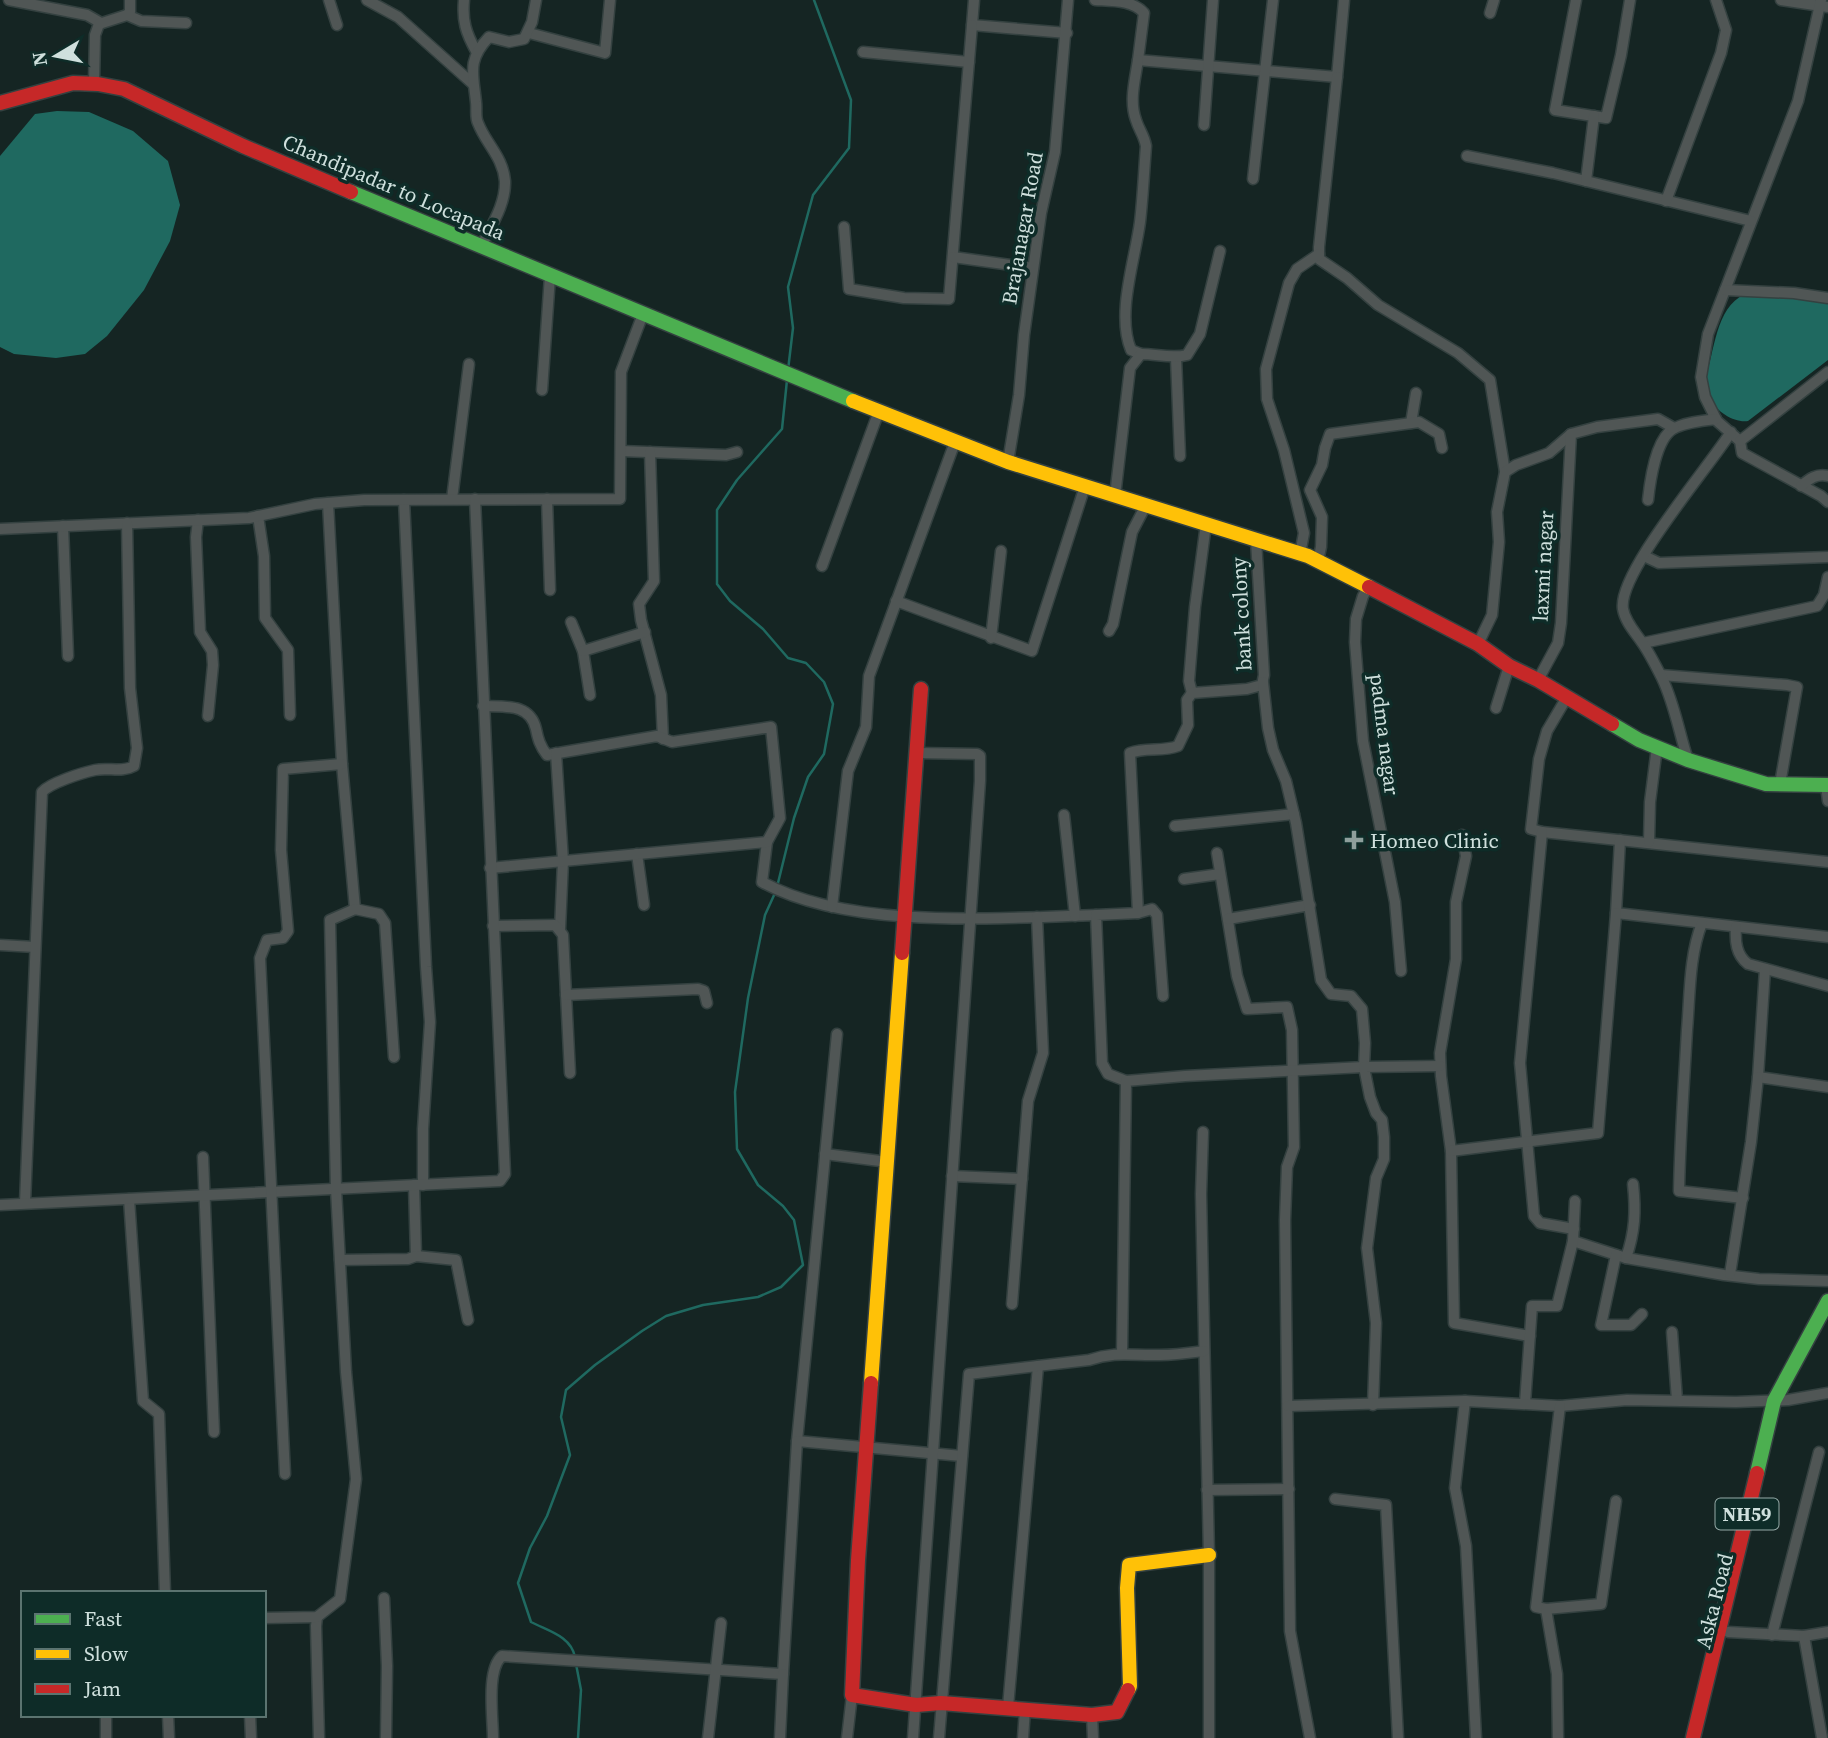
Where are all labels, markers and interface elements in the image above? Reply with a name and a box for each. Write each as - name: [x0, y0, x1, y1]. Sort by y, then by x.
- north arrow: [21, 21, 91, 91]
- text: N: [25, 50, 53, 68]
- street label: Chandipadar to Locapada: [278, 127, 510, 247]
- street label: Brajanagar Road: [994, 149, 1050, 307]
- street label: laxmi nagar: [1526, 510, 1560, 622]
- street label: bank colony: [1224, 556, 1258, 672]
- street label: padma nagar: [1363, 671, 1407, 797]
- place label: Homeo Clinic: [1370, 826, 1499, 855]
- marker: Homeo Clinic: [1344, 830, 1364, 850]
- road number: NH59: [1716, 1498, 1778, 1530]
- street label: Aska Road: [1688, 1550, 1740, 1652]
- legend: [21, 1591, 266, 1717]
- text: Fast: [84, 1604, 122, 1633]
- text: Slow: [84, 1639, 128, 1668]
- text: Jam: [83, 1674, 121, 1703]

